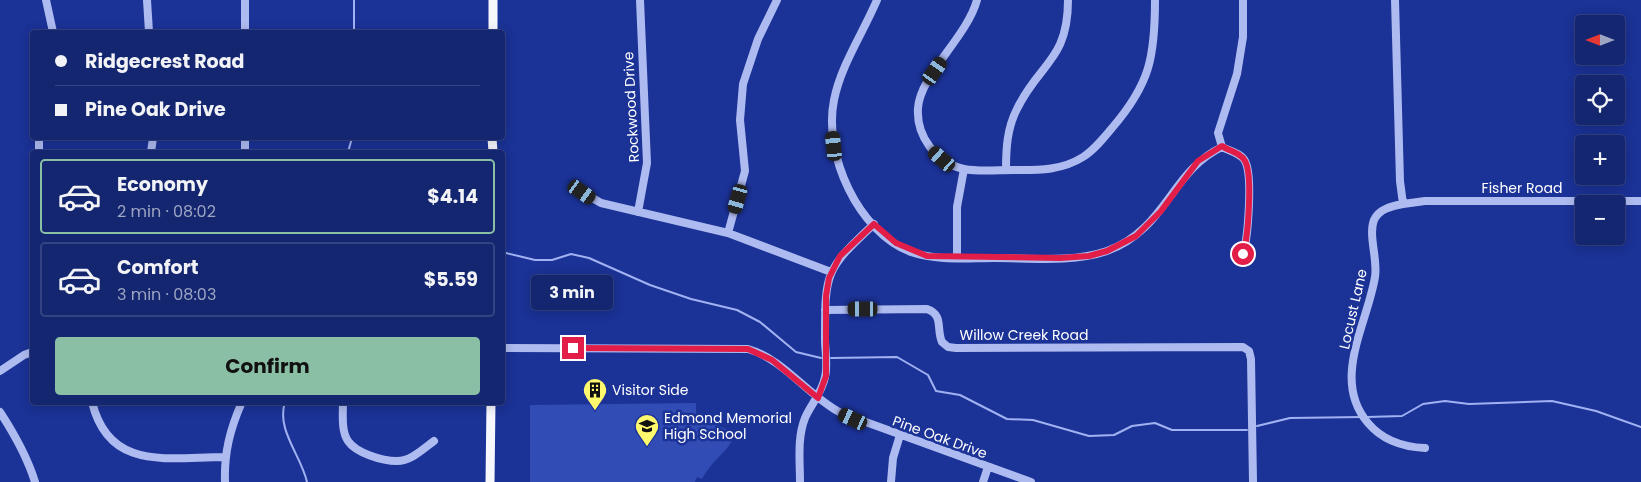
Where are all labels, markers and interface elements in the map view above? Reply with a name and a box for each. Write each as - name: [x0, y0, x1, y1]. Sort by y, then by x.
- north arrow: [1575, 15, 1625, 65]
- map controls: [1575, 15, 1625, 245]
- text: Ridgecrest Road: [85, 48, 244, 75]
- street label: Rockwood Drive: [618, 51, 644, 163]
- car: [920, 54, 949, 88]
- button: locate: [1575, 75, 1625, 125]
- text: Pine Oak Drive: [85, 96, 226, 123]
- car: [824, 130, 843, 162]
- button: +: [1575, 135, 1625, 185]
- car: [925, 143, 958, 175]
- text: Economy: [117, 171, 208, 198]
- icon: car: [57, 174, 102, 219]
- car: [565, 177, 598, 207]
- street label: Fisher Road: [1482, 178, 1562, 198]
- text: $4.14: [427, 183, 478, 210]
- car: [726, 183, 749, 215]
- button: −: [1575, 195, 1625, 245]
- text: 2 min · 08:02: [117, 200, 216, 223]
- route start: [1232, 243, 1254, 265]
- text: Comfort: [117, 254, 199, 281]
- icon: car: [57, 257, 102, 302]
- text: $5.59: [424, 266, 478, 293]
- street label: Locust Lane: [1334, 267, 1372, 351]
- callout: 3 min: [532, 276, 614, 310]
- text: 3 min: [549, 281, 595, 304]
- text: 3 min · 08:03: [117, 283, 216, 306]
- car: [848, 302, 878, 317]
- street label: Willow Creek Road: [960, 325, 1088, 345]
- button: Confirm: [55, 337, 480, 395]
- route end: [562, 337, 584, 359]
- building icon: Visitor Side: [582, 377, 608, 411]
- place label: Visitor Side: [612, 380, 689, 400]
- car: [836, 406, 869, 432]
- place label: Edmond Memorial High School: [664, 408, 792, 444]
- street label: Pine Oak Drive: [890, 411, 990, 464]
- school or university icon: Edmond Memorial High School: [634, 413, 660, 447]

